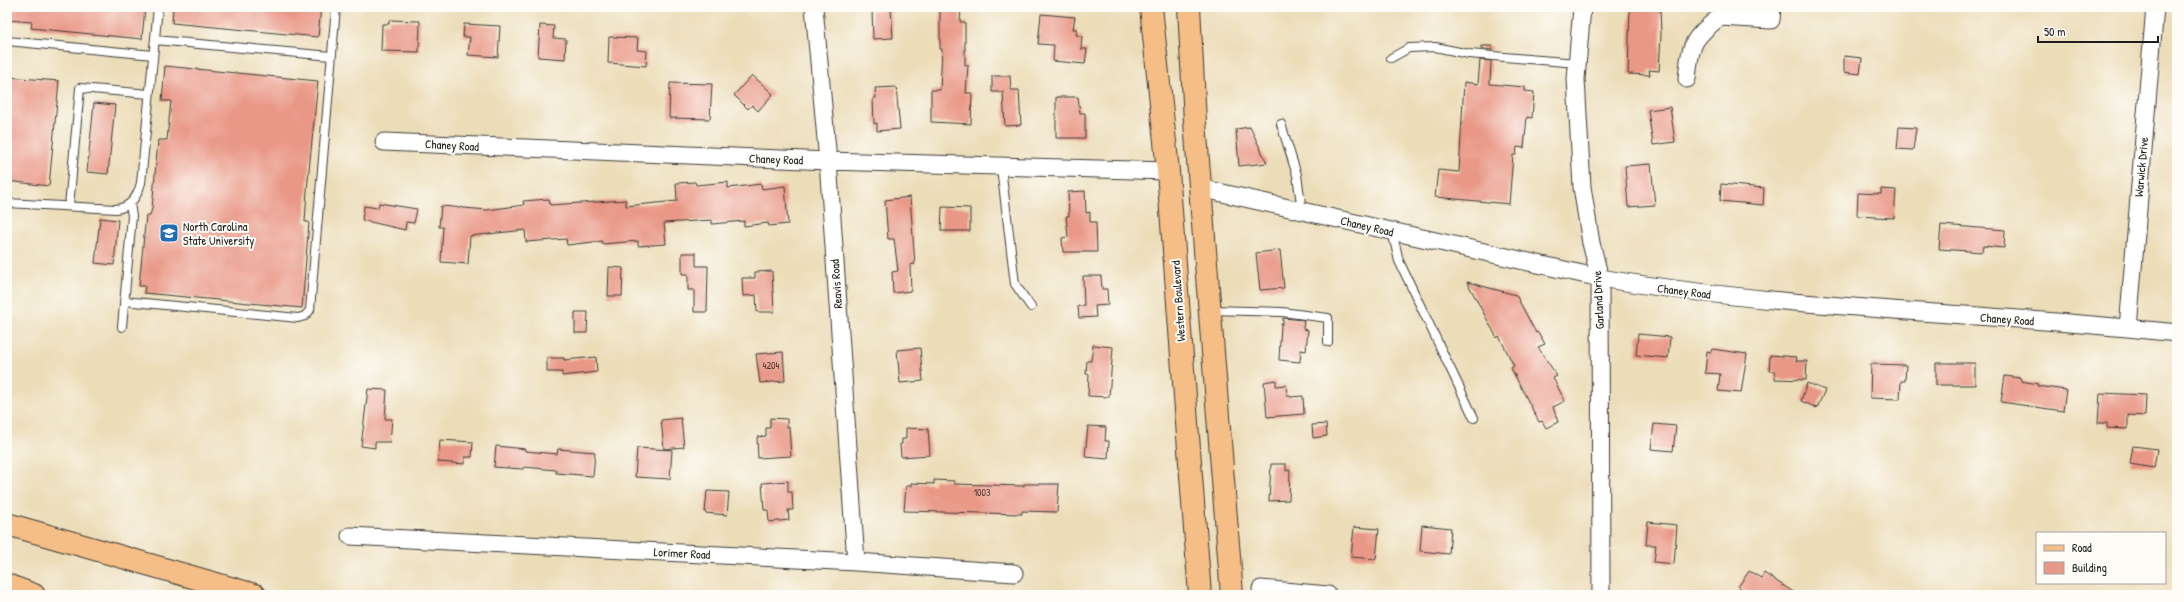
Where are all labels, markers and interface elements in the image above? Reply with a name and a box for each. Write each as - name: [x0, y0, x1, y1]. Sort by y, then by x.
- scale bar: [2038, 18, 2158, 44]
- text: 50 m: [2044, 23, 2065, 40]
- street label: Chaney Road: [425, 135, 480, 155]
- street label: Warwick Drive: [2130, 136, 2152, 198]
- street label: Chaney Road: [749, 150, 804, 168]
- street label: Chaney Road: [1339, 212, 1396, 240]
- place label: North Carolina State University: [183, 218, 254, 249]
- school or university icon: North Carolina State University: [158, 222, 180, 244]
- street label: Reavis Road: [826, 258, 846, 309]
- street label: Western Boulevard: [1167, 260, 1189, 342]
- street label: Garland Drive: [1588, 270, 1608, 330]
- street label: Chaney Road: [1656, 279, 1712, 303]
- street label: Chaney Road: [1979, 309, 2035, 329]
- house number: 4204: [763, 359, 780, 372]
- house number: 1003: [973, 486, 991, 499]
- legend: [2036, 532, 2166, 584]
- text: Road: [2072, 539, 2092, 556]
- street label: Lorimer Road: [653, 543, 711, 563]
- text: Building: [2072, 559, 2107, 576]

